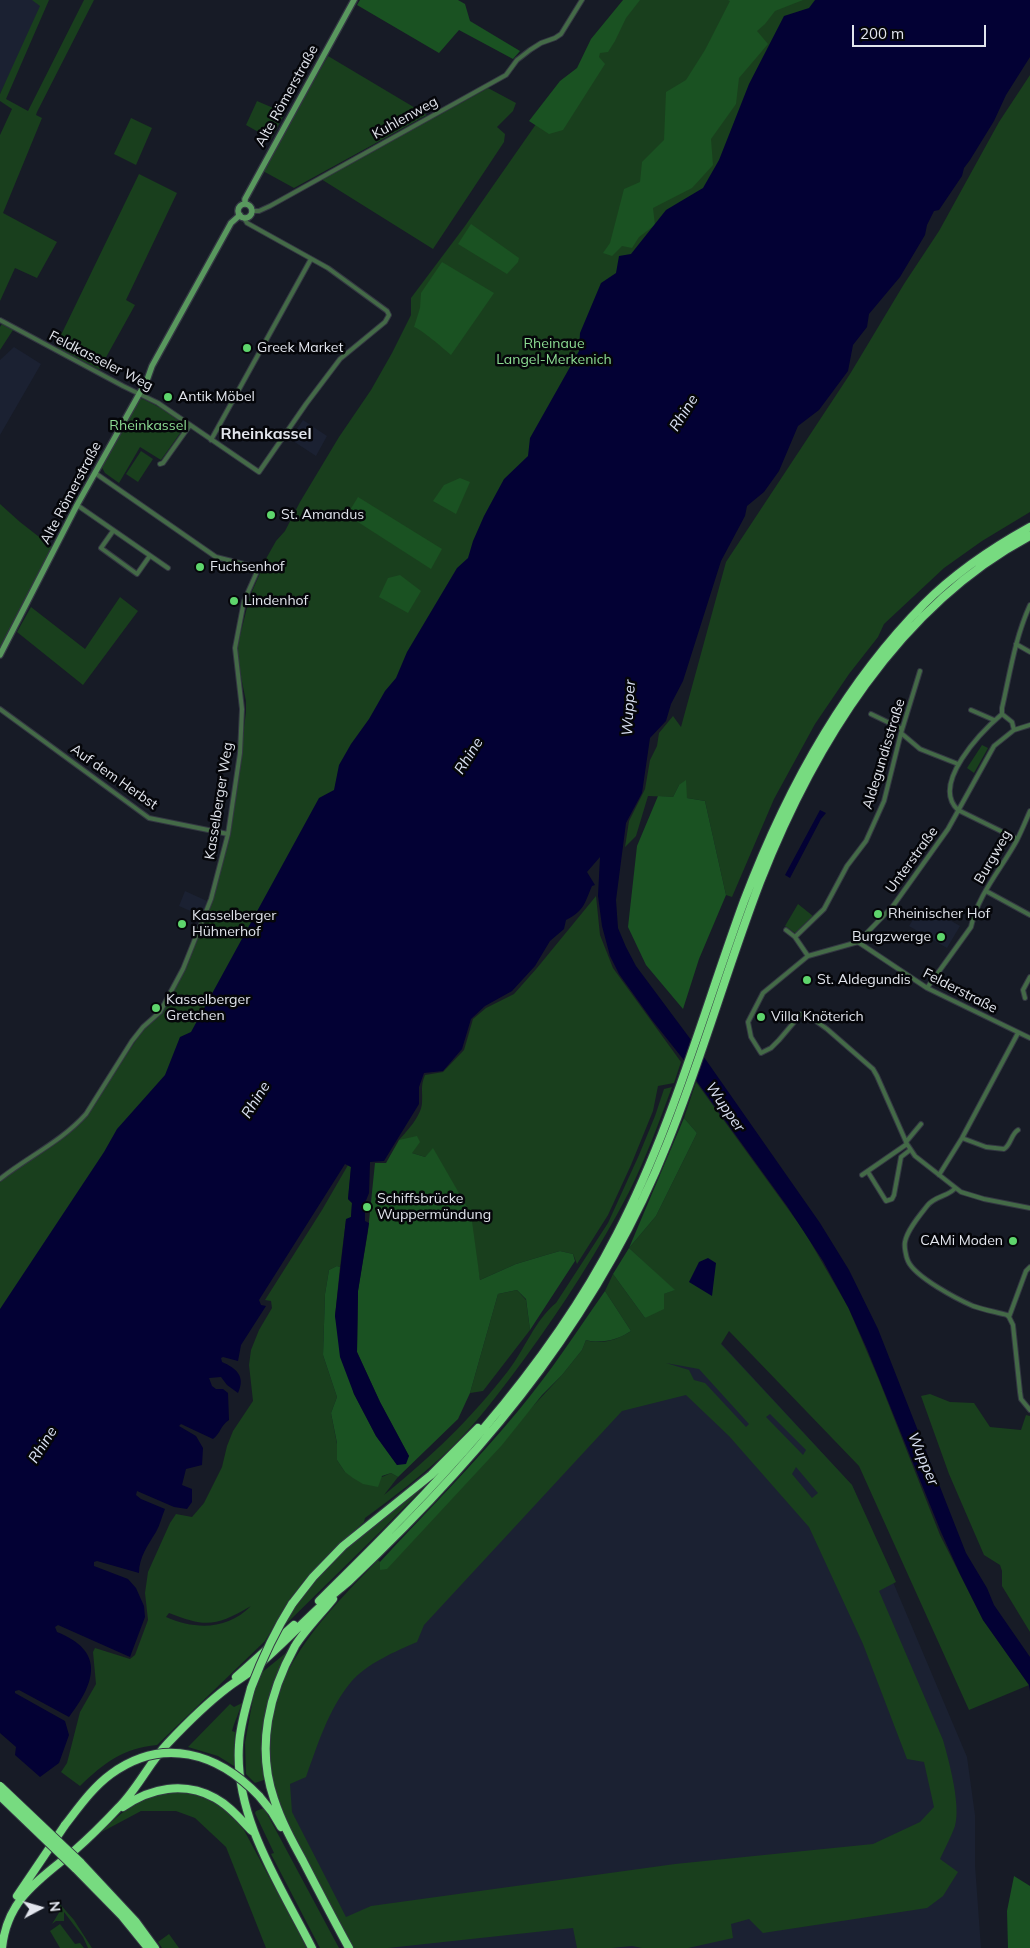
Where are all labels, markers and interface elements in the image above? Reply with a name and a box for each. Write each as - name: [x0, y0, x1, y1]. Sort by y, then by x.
- scale bar: [855, 15, 989, 47]
- text: 200 m: [860, 24, 904, 43]
- street label: Alte Römerstraße: [252, 42, 322, 150]
- street label: Kuhlenweg: [369, 93, 441, 143]
- street label: Feldkasseler Weg: [46, 328, 156, 394]
- park label: Rheinaue Langel-Merkenich: [496, 336, 612, 368]
- place label: Greek Market: [257, 340, 343, 356]
- marker: Greek Market: [241, 342, 253, 354]
- place label: Antik Möbel: [178, 389, 255, 405]
- marker: Antik Möbel: [162, 391, 174, 403]
- water label: Rhine: [666, 391, 702, 435]
- park label: Rheinkassel: [109, 418, 187, 434]
- district label: Rheinkassel: [220, 424, 312, 444]
- street label: Alte Römerstraße: [37, 439, 105, 547]
- place label: St. Amandus: [281, 507, 364, 523]
- marker: St. Amandus: [265, 509, 277, 521]
- place label: Fuchsenhof: [210, 559, 285, 575]
- marker: Fuchsenhof: [194, 561, 206, 573]
- place label: Lindenhof: [244, 593, 308, 609]
- marker: Lindenhof: [228, 595, 240, 607]
- water label: Wupper: [619, 679, 639, 737]
- street label: Aldegundisstraße: [859, 697, 909, 811]
- water label: Rhine: [451, 734, 487, 778]
- street label: Auf dem Herbst: [67, 741, 161, 813]
- street label: Kasselberger Weg: [201, 741, 237, 861]
- street label: Unterstraße: [882, 824, 942, 896]
- street label: Burgweg: [971, 827, 1015, 887]
- place label: Rheinischer Hof: [888, 906, 990, 922]
- place label: Kasselberger Hühnerhof: [192, 908, 276, 940]
- marker: Rheinischer Hof: [872, 908, 884, 920]
- marker: Kasselberger Hühnerhof: [176, 918, 188, 930]
- place label: Burgzwerge: [852, 929, 931, 945]
- marker: Burgzwerge: [935, 931, 947, 943]
- street label: Felderstraße: [920, 965, 1000, 1017]
- place label: St. Aldegundis: [817, 972, 911, 988]
- marker: St. Aldegundis: [801, 974, 813, 986]
- place label: Kasselberger Gretchen: [166, 992, 250, 1024]
- marker: Kasselberger Gretchen: [150, 1002, 162, 1014]
- place label: Villa Knöterich: [771, 1009, 864, 1025]
- marker: Villa Knöterich: [755, 1011, 767, 1023]
- water label: Rhine: [238, 1078, 274, 1122]
- water label: Wupper: [702, 1079, 748, 1135]
- place label: Schiffsbrücke Wuppermündung: [377, 1191, 491, 1224]
- marker: Schiffsbrücke Wuppermündung: [361, 1201, 373, 1213]
- place label: CAMi Moden: [920, 1233, 1003, 1249]
- marker: CAMi Moden: [1007, 1235, 1019, 1247]
- water label: Rhine: [25, 1423, 61, 1467]
- water label: Wupper: [904, 1430, 942, 1488]
- north arrow: [15, 1883, 65, 1933]
- text: N: [45, 1900, 64, 1913]

